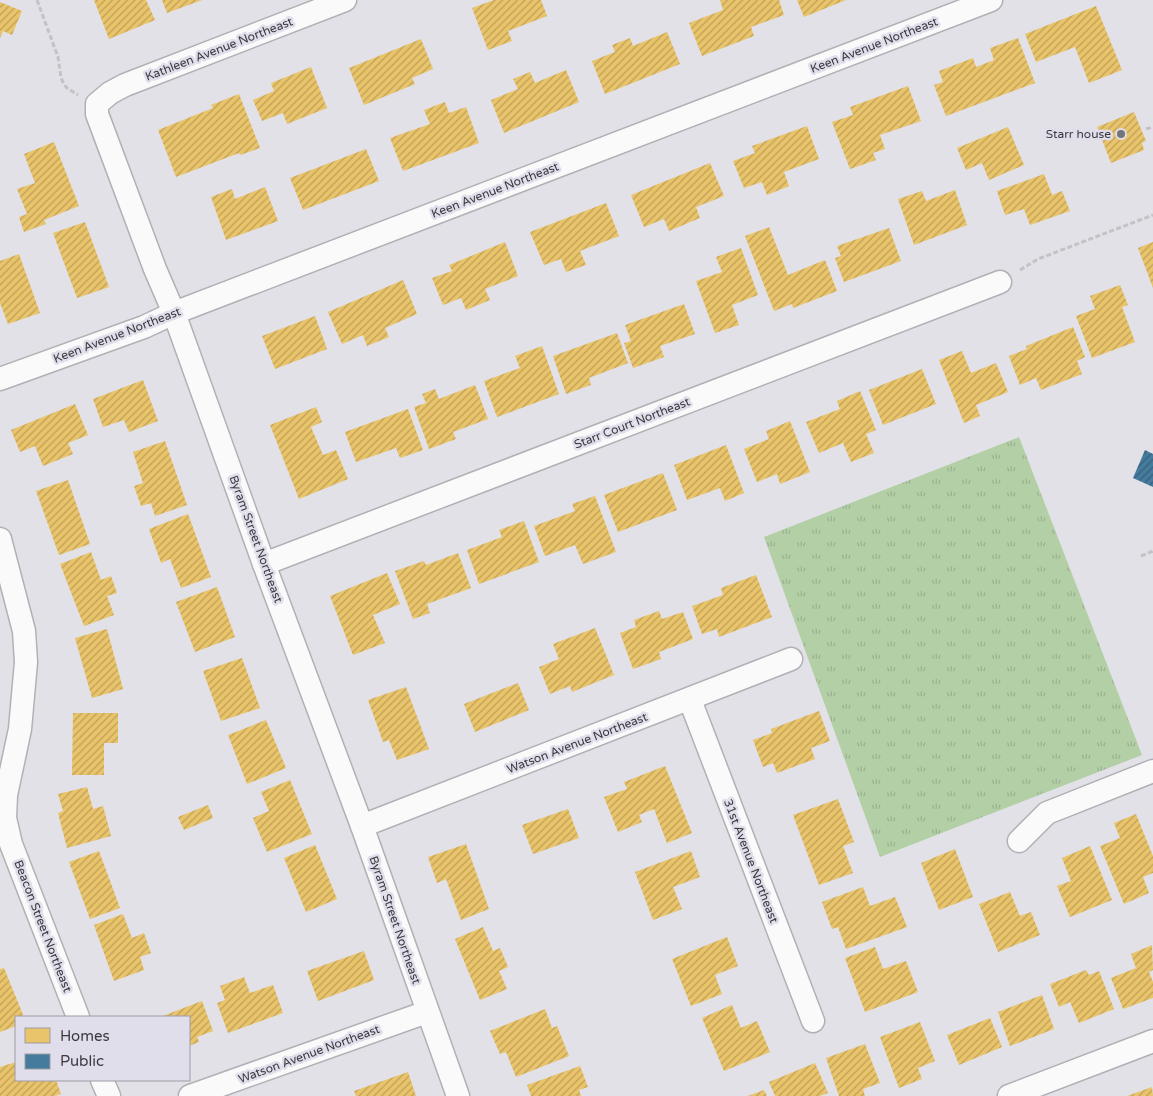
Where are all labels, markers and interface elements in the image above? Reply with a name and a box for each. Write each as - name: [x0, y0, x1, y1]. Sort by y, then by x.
- street label: Kathleen Avenue Northeast: [143, 14, 295, 84]
- street label: Keen Avenue Northeast: [808, 14, 940, 76]
- place label: Starr house: [1046, 127, 1111, 141]
- marker: Starr house: [1115, 128, 1127, 140]
- street label: Keen Avenue Northeast: [429, 159, 561, 221]
- street label: Keen Avenue Northeast: [51, 304, 183, 366]
- street label: Starr Court Northeast: [572, 394, 692, 452]
- street label: Byram Street Northeast: [226, 473, 286, 605]
- street label: Watson Avenue Northeast: [505, 710, 650, 776]
- street label: 31st Avenue Northeast: [721, 797, 781, 925]
- street label: Byram Street Northeast: [366, 854, 424, 986]
- street label: Beacon Street Northeast: [11, 858, 75, 994]
- legend: [15, 1016, 190, 1081]
- street label: Watson Avenue Northeast: [236, 1022, 382, 1086]
- text: Homes: [60, 1027, 110, 1045]
- text: Public: [60, 1052, 104, 1070]

